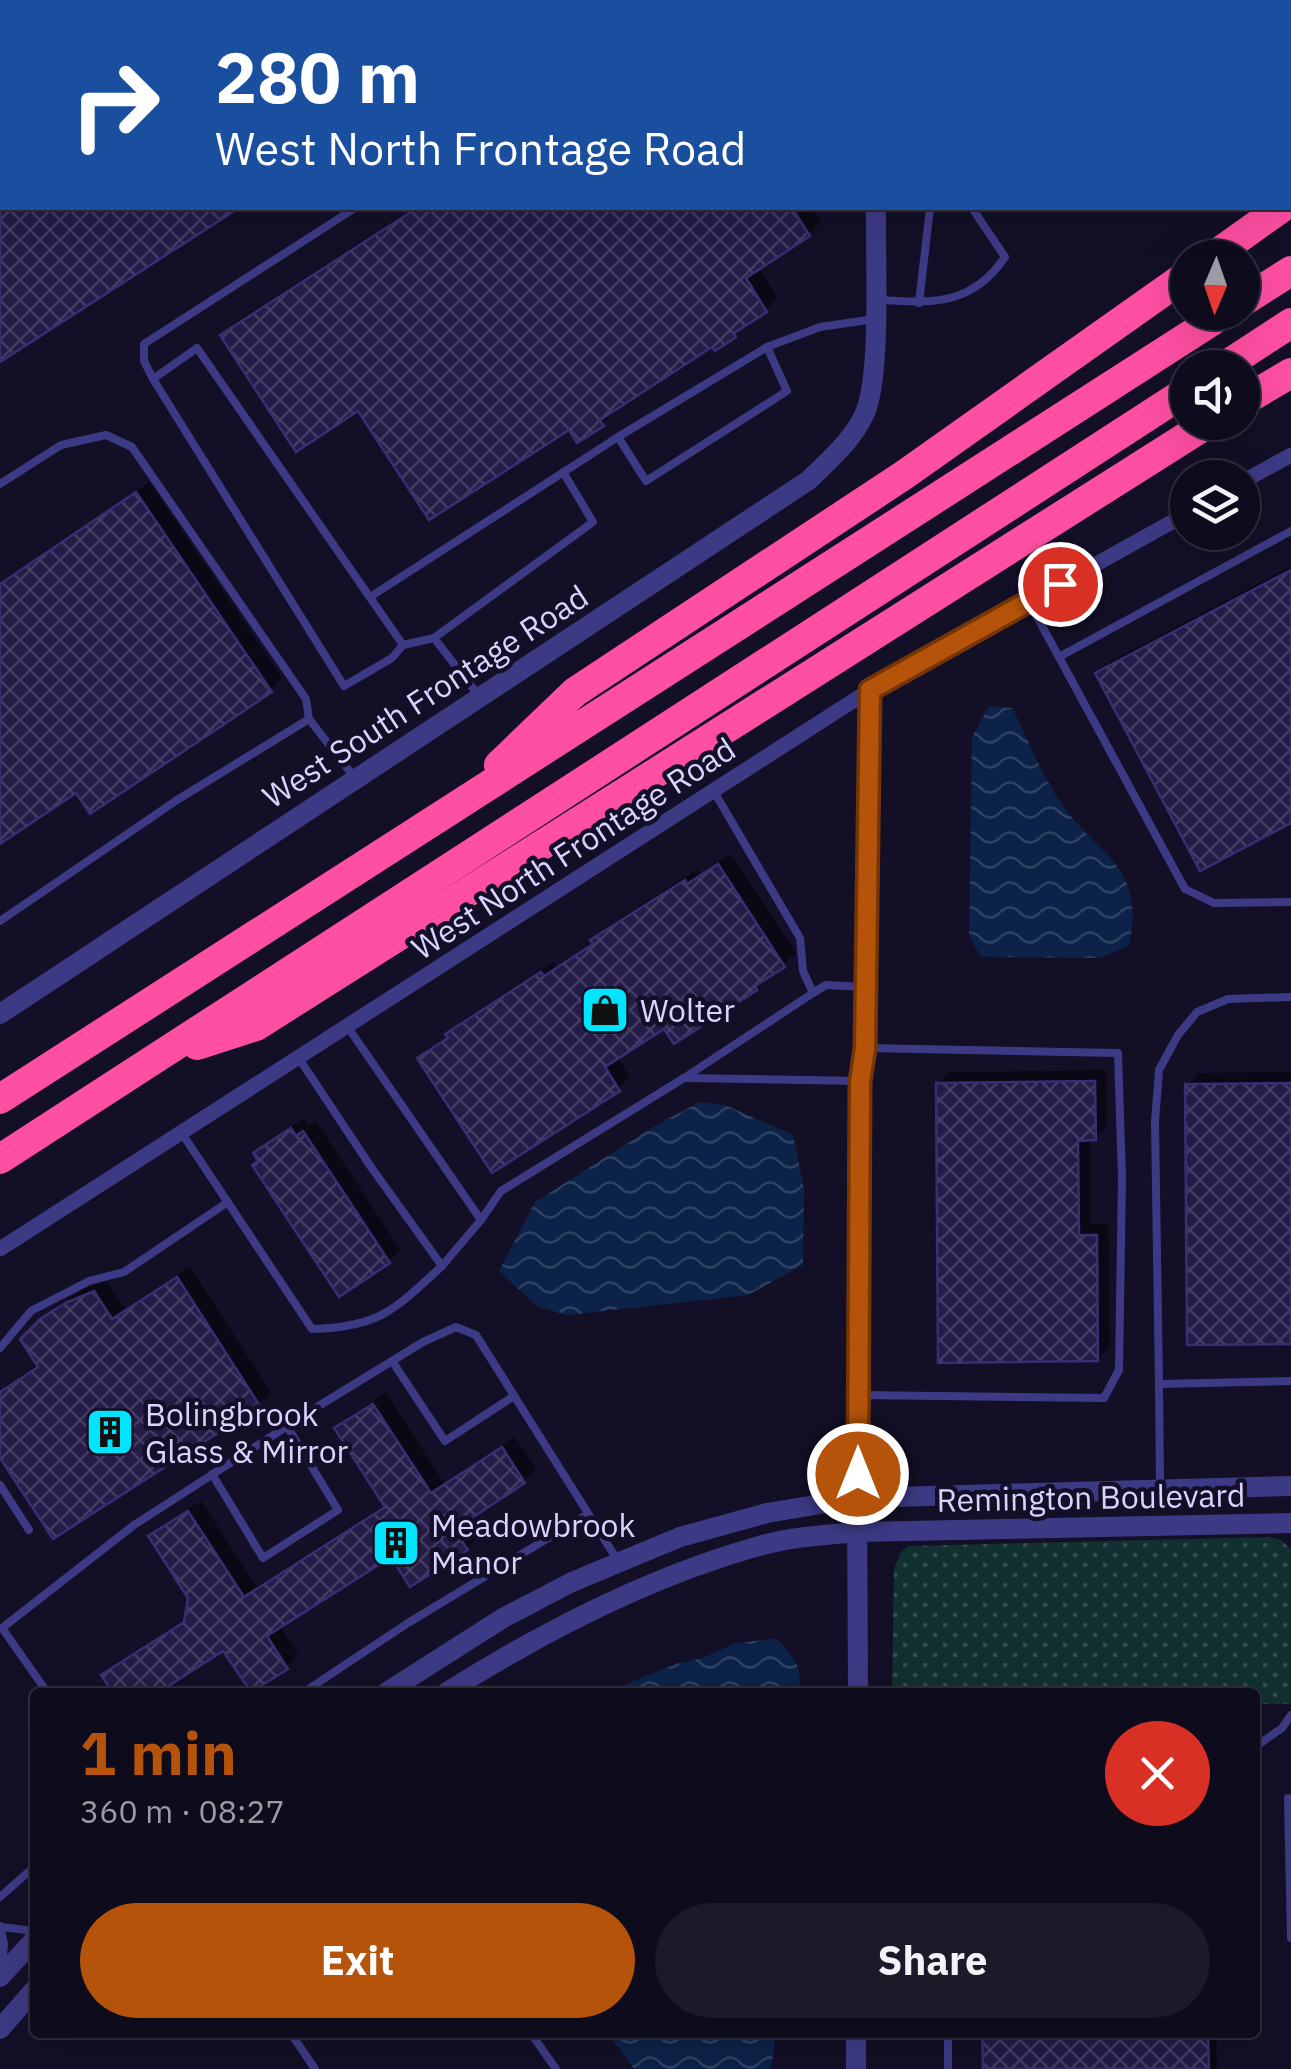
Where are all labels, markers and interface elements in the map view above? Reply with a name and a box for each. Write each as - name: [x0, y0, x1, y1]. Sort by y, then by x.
- text: 280 m: [215, 31, 420, 122]
- icon: right: [50, 40, 180, 170]
- text: West North Frontage Road: [215, 119, 746, 177]
- north arrow: [1170, 240, 1260, 330]
- map controls: [1170, 240, 1260, 550]
- button: sound: [1170, 350, 1260, 440]
- button: layers: [1170, 460, 1260, 550]
- pin: [1018, 542, 1103, 627]
- icon: arrive: [1033, 557, 1088, 612]
- street label: West South Frontage Road: [254, 575, 596, 817]
- street label: West North Frontage Road: [403, 728, 743, 968]
- shop icon: Wolter: [579, 984, 631, 1036]
- place label: Wolter: [640, 989, 735, 1031]
- place label: Bolingbrook Glass & Mirror: [145, 1393, 349, 1472]
- building icon: Bolingbrook Glass & Mirror: [84, 1406, 136, 1458]
- position arrow: [806, 1422, 910, 1526]
- street label: Remington Boulevard: [936, 1473, 1246, 1521]
- place label: Meadowbrook Manor: [431, 1504, 636, 1583]
- building icon: Meadowbrook Manor: [370, 1517, 422, 1569]
- text: 1 min: [80, 1713, 237, 1792]
- button: close: [1105, 1721, 1210, 1826]
- text: 360 m · 08:27: [80, 1790, 285, 1832]
- button: Exit: [80, 1903, 635, 2018]
- button: Share: [655, 1903, 1210, 2018]

